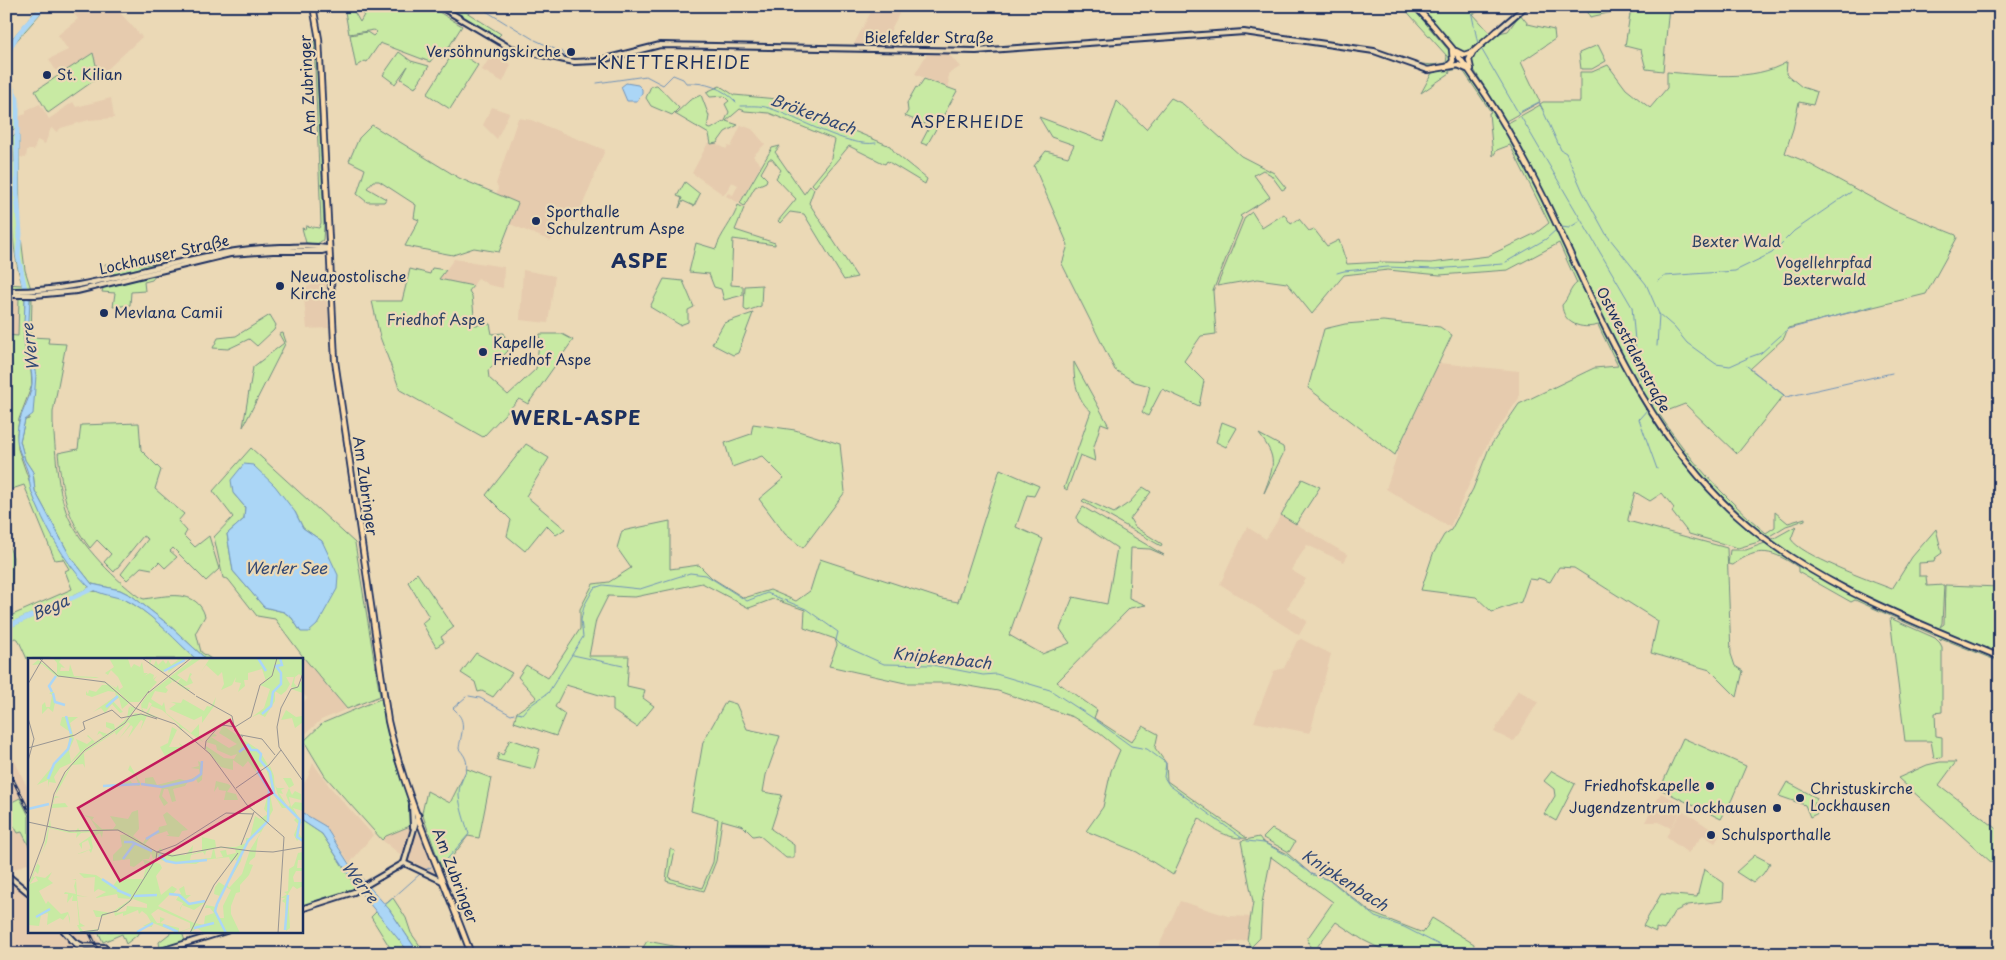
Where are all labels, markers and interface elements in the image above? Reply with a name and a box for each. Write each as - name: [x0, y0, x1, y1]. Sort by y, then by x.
- street label: Bielefelder Straße: [864, 25, 994, 48]
- street label: Am Zubringer: [292, 34, 321, 136]
- place label: Versöhnungskirche: [426, 39, 561, 62]
- marker: Versöhnungskirche: [565, 46, 577, 58]
- district label: KNETTERHEIDE: [597, 48, 751, 75]
- place label: St. Kilian: [57, 62, 123, 85]
- marker: St. Kilian: [41, 69, 53, 81]
- water label: Brökerbach: [767, 86, 860, 140]
- district label: ASPERHEIDE: [911, 109, 1025, 133]
- place label: Sporthalle Schulzentrum Aspe: [546, 199, 685, 239]
- marker: Sporthalle Schulzentrum Aspe: [530, 215, 542, 227]
- street label: Lockhauser Straße: [97, 227, 231, 280]
- park label: Bexter Wald: [1691, 229, 1781, 252]
- district label: ASPE: [611, 245, 669, 275]
- park label: Vogellehrpfad Bexterwald: [1776, 250, 1872, 290]
- place label: Neuapostolische Kirche: [290, 264, 407, 304]
- marker: Neuapostolische Kirche: [274, 280, 286, 292]
- street label: Ostwestfalenstraße: [1591, 282, 1677, 416]
- place label: Mevlana Camii: [114, 300, 223, 323]
- marker: Mevlana Camii: [98, 307, 110, 319]
- park label: Friedhof Aspe: [387, 307, 485, 330]
- water label: Werre: [14, 321, 44, 372]
- place label: Kapelle Friedhof Aspe: [493, 330, 591, 370]
- marker: Kapelle Friedhof Aspe: [477, 346, 489, 358]
- district label: WERL-ASPE: [511, 402, 641, 432]
- street label: Am Zubringer: [348, 434, 385, 537]
- water label: Werler See: [245, 555, 328, 579]
- water label: Bega: [27, 587, 73, 625]
- water label: Knipkenbach: [892, 640, 993, 674]
- inset map: [28, 658, 302, 932]
- place label: Friedhofskapelle: [1584, 773, 1700, 796]
- place label: Christuskirche Lockhausen: [1810, 776, 1913, 816]
- marker: Friedhofskapelle: [1704, 780, 1716, 792]
- marker: Christuskirche Lockhausen: [1794, 792, 1806, 804]
- place label: Jugendzentrum Lockhausen: [1569, 795, 1767, 818]
- marker: Jugendzentrum Lockhausen: [1771, 802, 1783, 814]
- place label: Schulsporthalle: [1721, 822, 1831, 845]
- street label: Am Zubringer: [428, 824, 485, 927]
- marker: Schulsporthalle: [1705, 829, 1717, 841]
- water label: Knipkenbach: [1298, 842, 1394, 916]
- water label: Werre: [337, 855, 386, 909]

